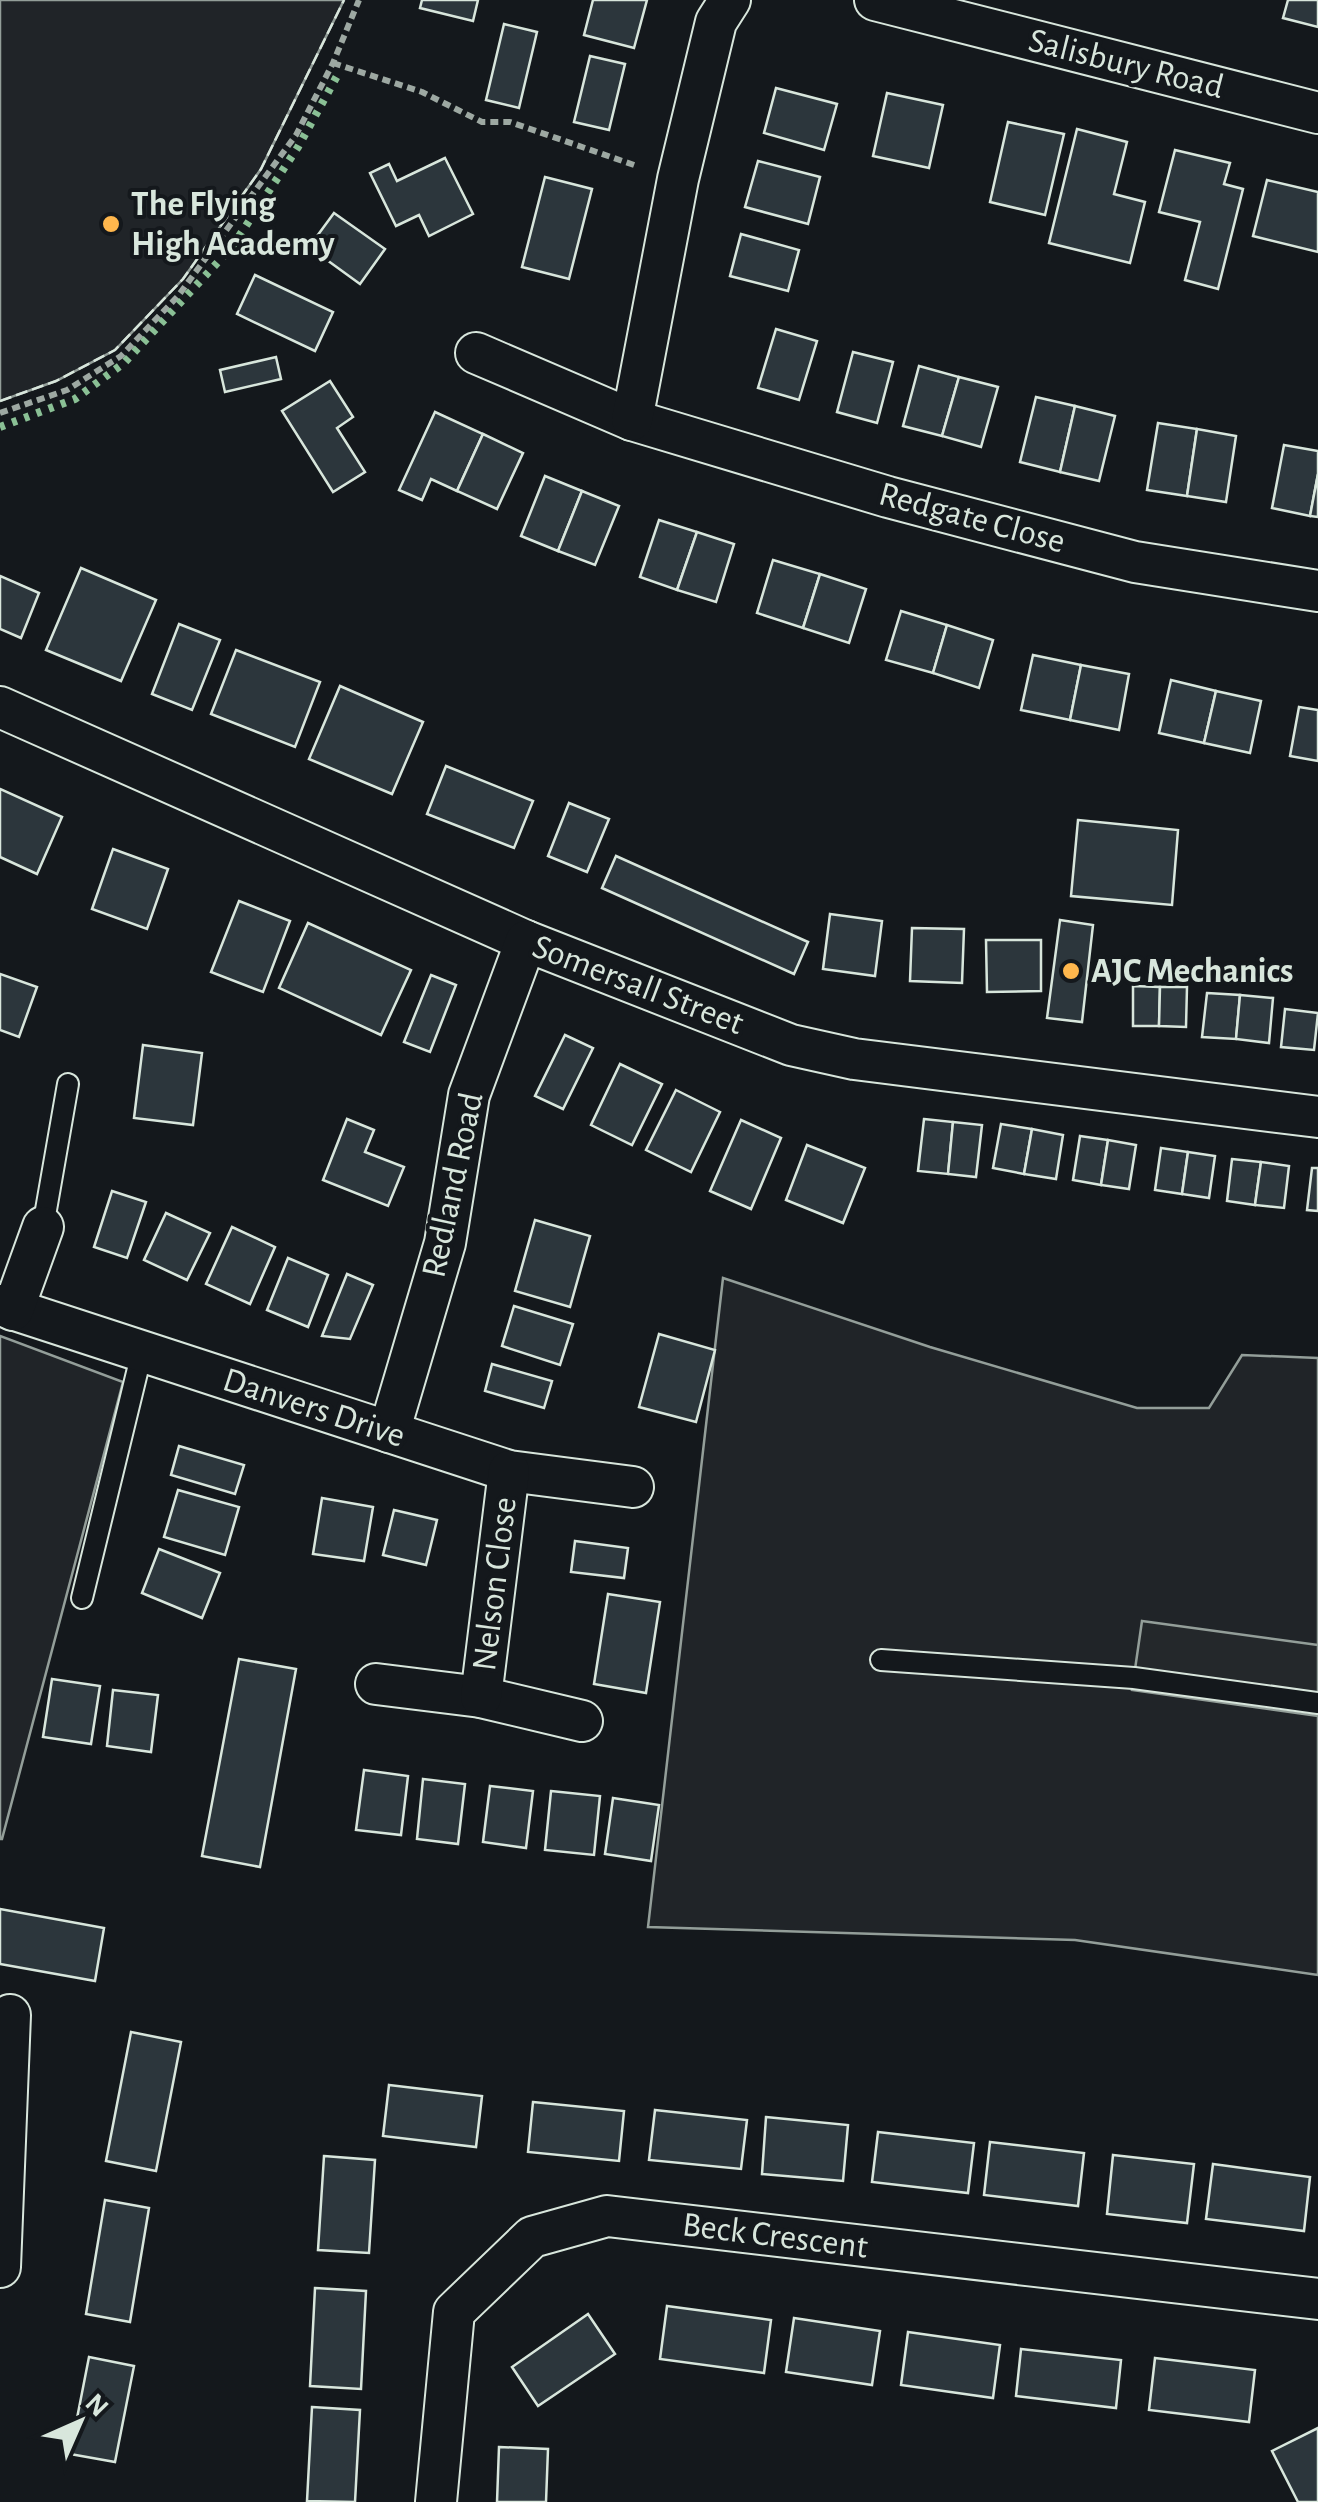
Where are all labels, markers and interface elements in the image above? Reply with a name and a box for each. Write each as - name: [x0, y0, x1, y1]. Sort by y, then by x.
- street label: Salisbury Road: [1025, 23, 1227, 105]
- place label: The Flying High Academy: [131, 187, 335, 262]
- marker: The Flying High Academy: [100, 213, 122, 235]
- street label: Redgate Close: [875, 476, 1069, 560]
- street label: Somersall Street: [528, 929, 748, 1041]
- place label: AJC Mechanics: [1091, 954, 1294, 989]
- marker: AJC Mechanics: [1060, 960, 1082, 982]
- street label: Redland Road: [416, 1089, 490, 1281]
- street label: Danvers Drive: [219, 1362, 409, 1454]
- street label: Nelson Close: [467, 1495, 523, 1673]
- street label: Beck Crescent: [680, 2207, 870, 2265]
- north arrow: [30, 2372, 130, 2472]
- text: N: [79, 2389, 113, 2423]

